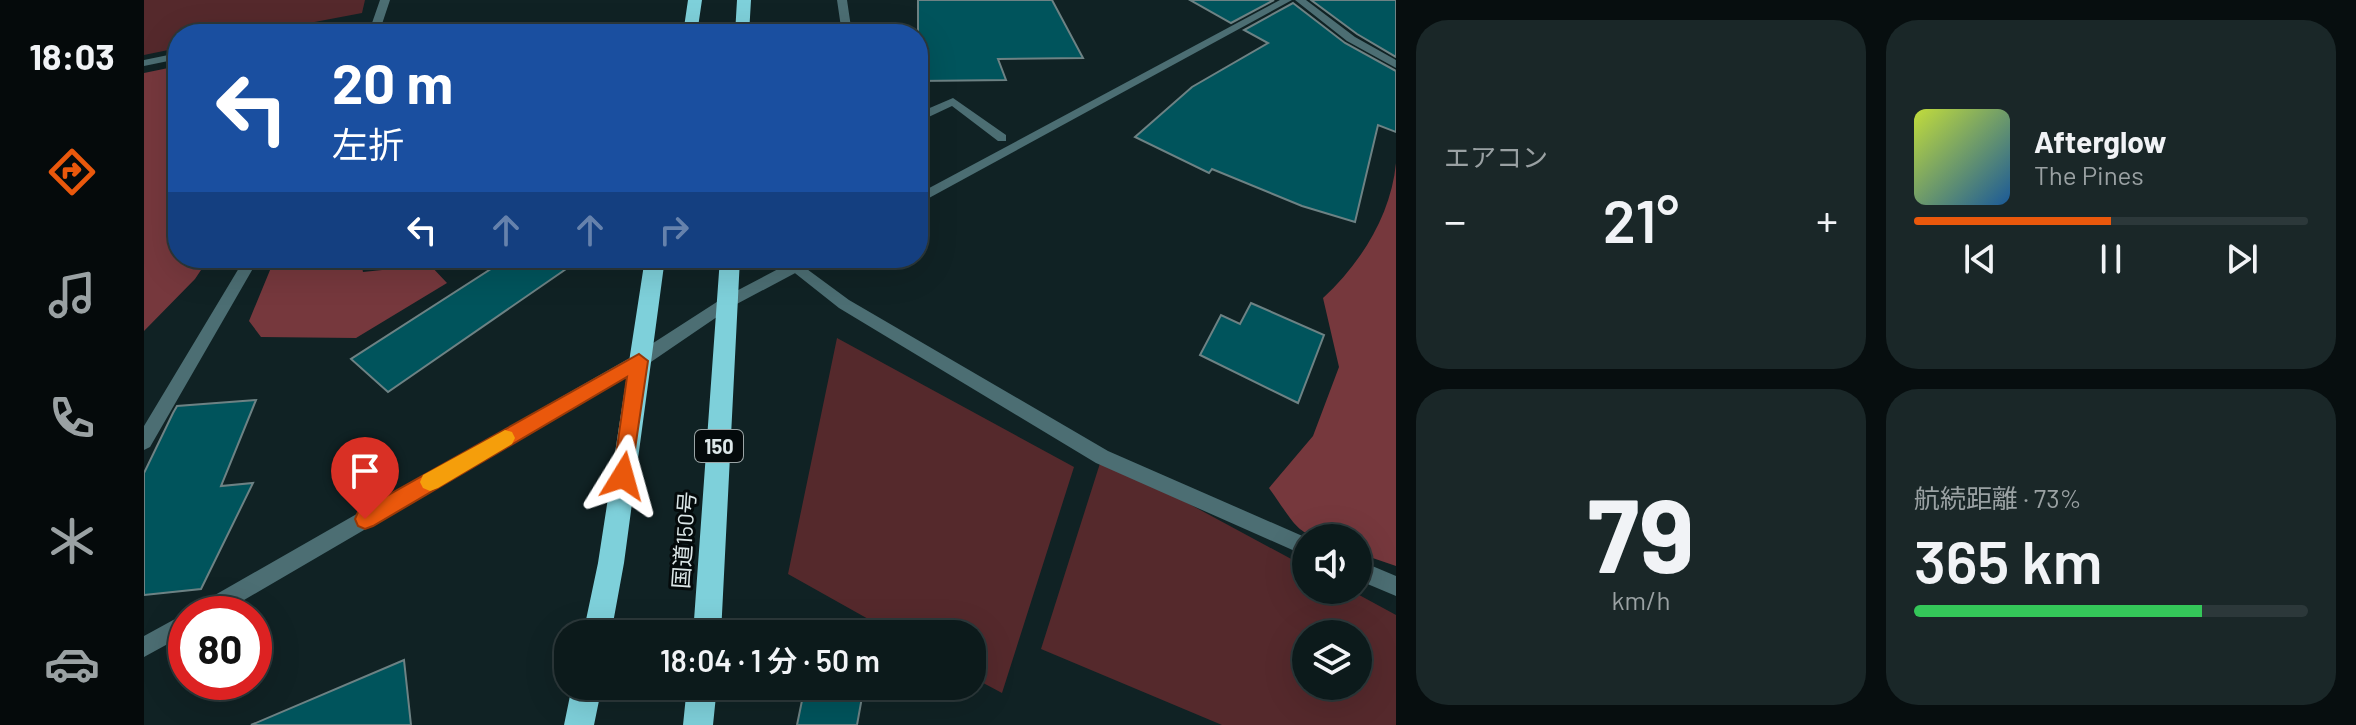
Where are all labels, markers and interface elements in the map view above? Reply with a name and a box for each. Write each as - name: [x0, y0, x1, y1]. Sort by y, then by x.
- text: 18:03: [29, 34, 115, 77]
- text: 20 m: [332, 48, 453, 115]
- icon: left: [200, 56, 304, 160]
- text: 左折: [332, 122, 404, 165]
- text: Afterglow: [2034, 123, 2167, 159]
- text: エアコン: [1444, 141, 1548, 172]
- icon: directions: [44, 144, 100, 200]
- text: The Pines: [2034, 159, 2144, 190]
- text: 21°: [1603, 183, 1679, 255]
- text: −: [1444, 193, 1466, 246]
- text: +: [1816, 193, 1838, 246]
- icon: left: [400, 208, 444, 252]
- icon: ahead: [484, 208, 528, 252]
- icon: ahead: [568, 208, 612, 252]
- icon: right: [652, 208, 696, 252]
- icon: previous: [1958, 237, 2002, 281]
- icon: pause: [2089, 237, 2133, 281]
- icon: next: [2220, 237, 2264, 281]
- icon: music: [44, 267, 100, 323]
- icon: phone: [44, 390, 100, 446]
- road number: 150: [695, 430, 743, 462]
- position arrow: [581, 434, 665, 518]
- pin: [331, 437, 399, 519]
- icon: arrive: [343, 449, 387, 493]
- text: 79: [1588, 469, 1694, 594]
- text: 航続距離 · 73%: [1914, 482, 2082, 513]
- street label: 国道150号: [667, 490, 699, 590]
- icon: climate: [44, 513, 100, 569]
- map controls: [1292, 524, 1372, 700]
- button: sound: [1292, 524, 1372, 604]
- text: 365 km: [1914, 524, 2102, 596]
- text: km/h: [1612, 584, 1670, 615]
- speed limit sign: 80: [168, 596, 272, 700]
- button: layers: [1292, 620, 1372, 700]
- icon: car: [44, 636, 100, 692]
- text: 18:04 · 1 分 · 50 m: [660, 642, 880, 678]

